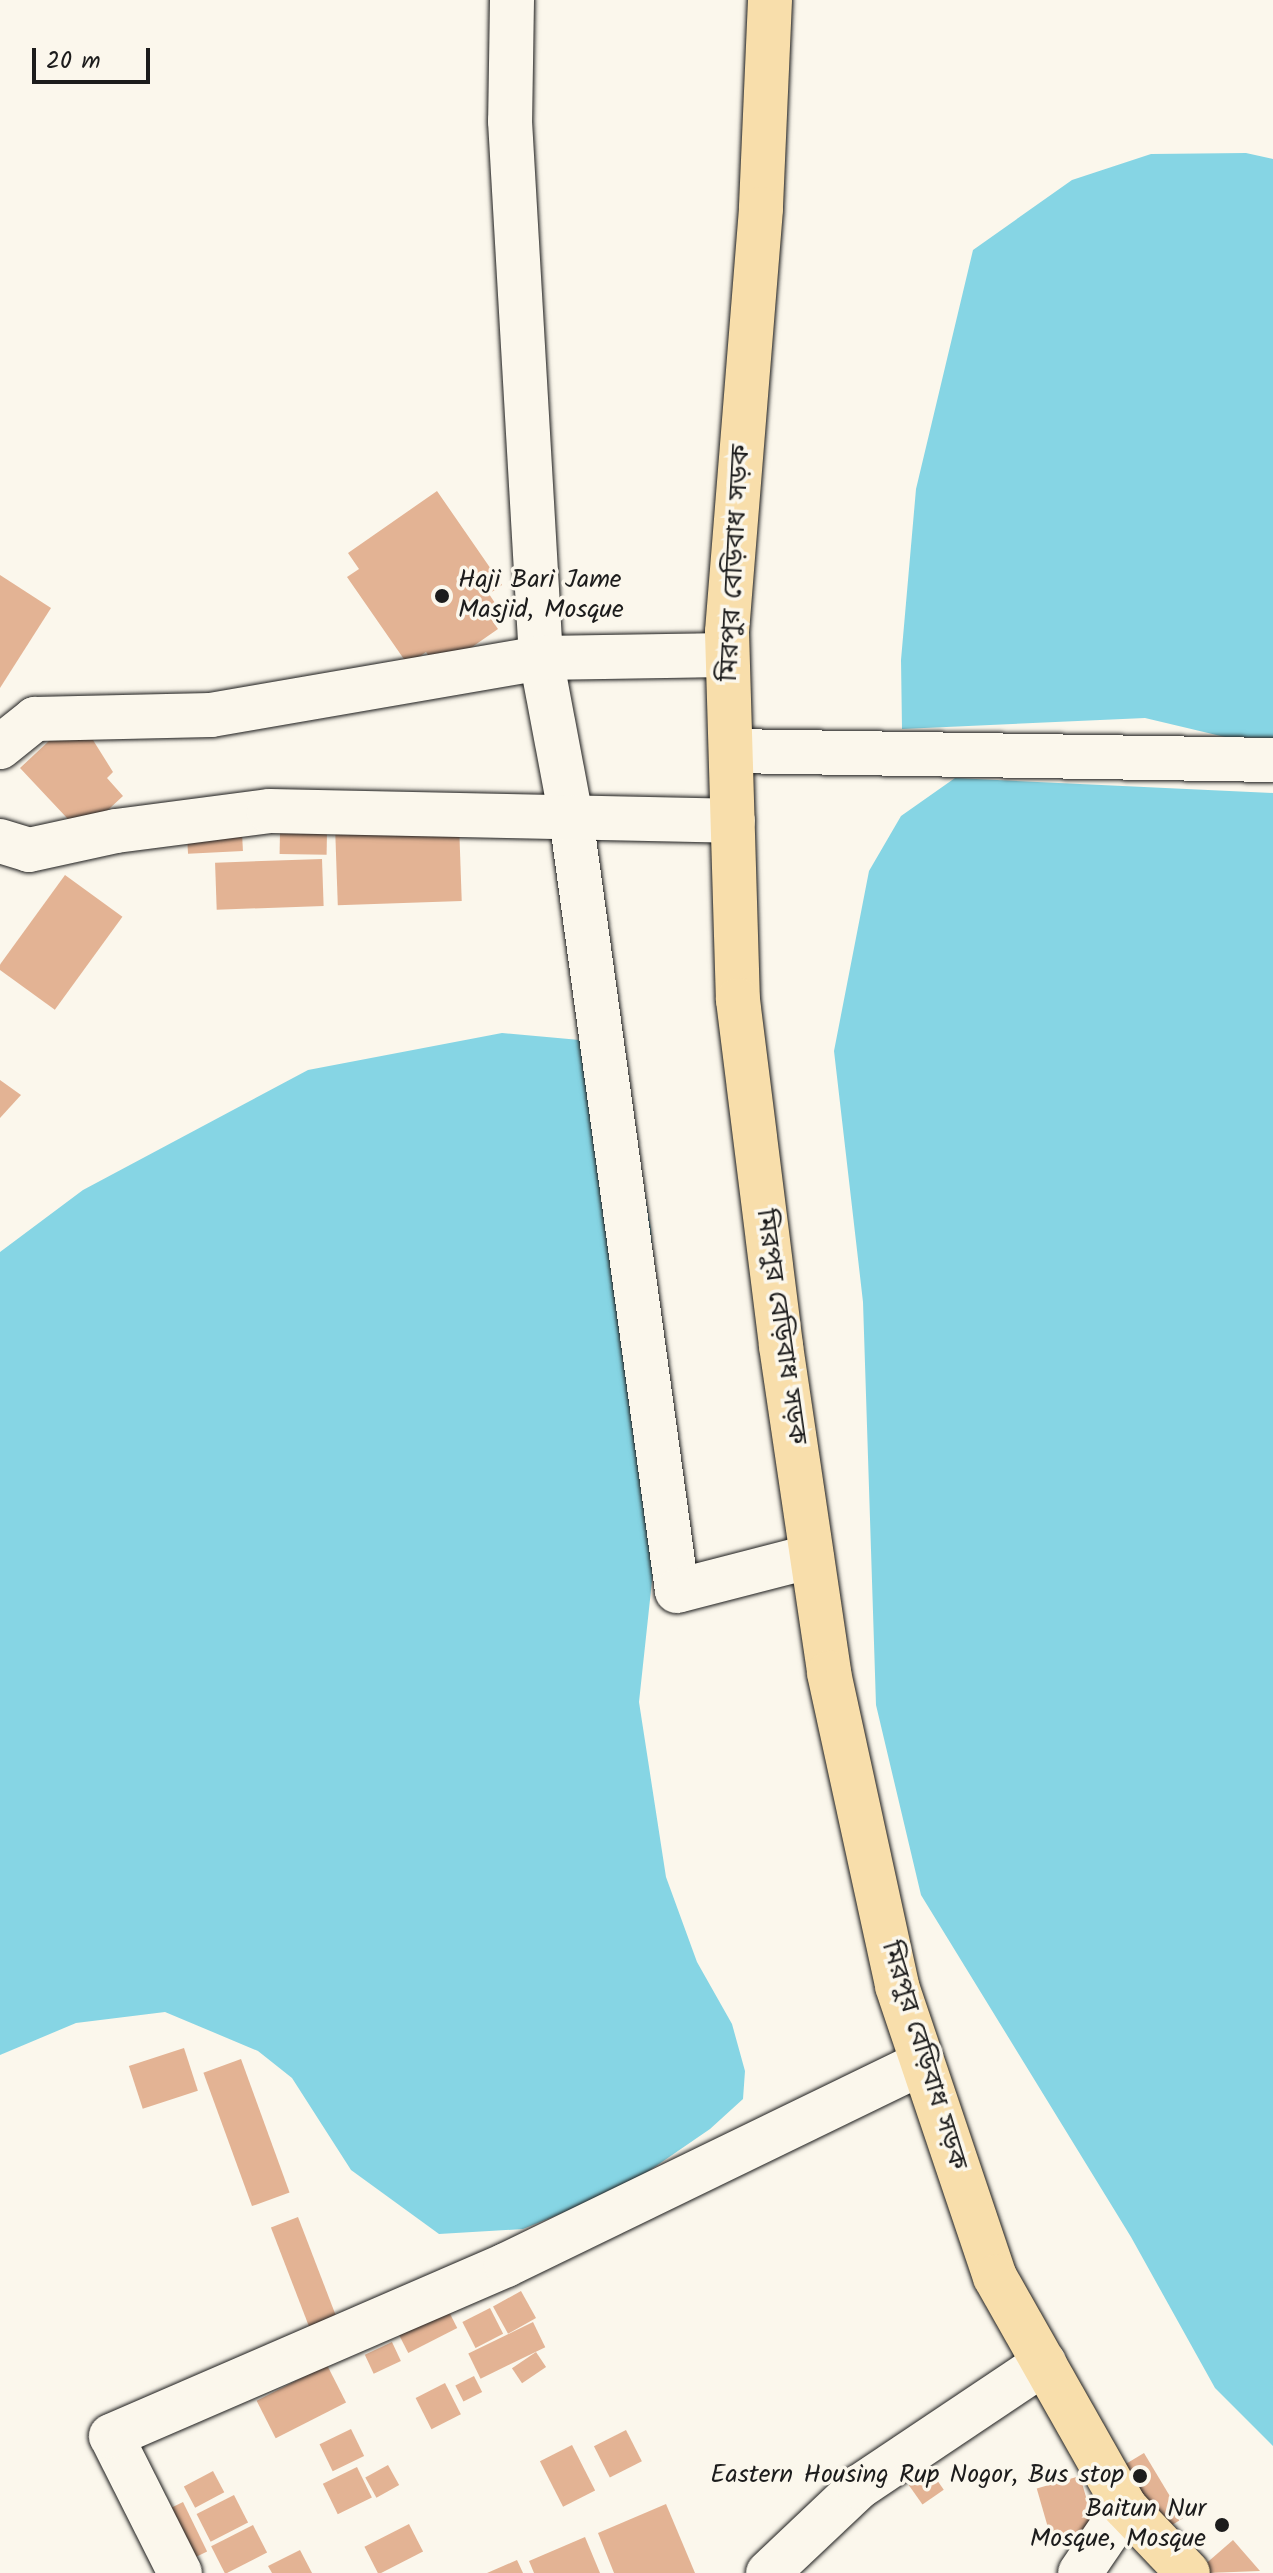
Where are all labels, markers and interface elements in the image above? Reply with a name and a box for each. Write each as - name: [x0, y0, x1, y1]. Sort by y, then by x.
- scale bar: [36, 32, 154, 82]
- text: 20 m: [46, 42, 101, 81]
- street label: মিরপুর বেড়িবাধ সড়ক: [714, 444, 758, 682]
- place label: Haji Bari Jame Masjid, Mosque: [458, 565, 624, 626]
- marker: Haji Bari Jame Masjid, Mosque: [433, 587, 451, 605]
- street label: মিরপুর বেড়িবাধ সড়ক: [748, 1207, 812, 1447]
- street label: মিরপুর বেড়িবাধ সড়ক: [873, 1938, 973, 2174]
- place label: Eastern Housing Rup Nogor, Bus stop: [710, 2460, 1124, 2492]
- marker: Eastern Housing Rup Nogor, Bus stop: [1131, 2467, 1149, 2485]
- place label: Baitun Nur Mosque, Mosque: [1030, 2494, 1206, 2556]
- marker: Baitun Nur Mosque, Mosque: [1213, 2516, 1231, 2534]

